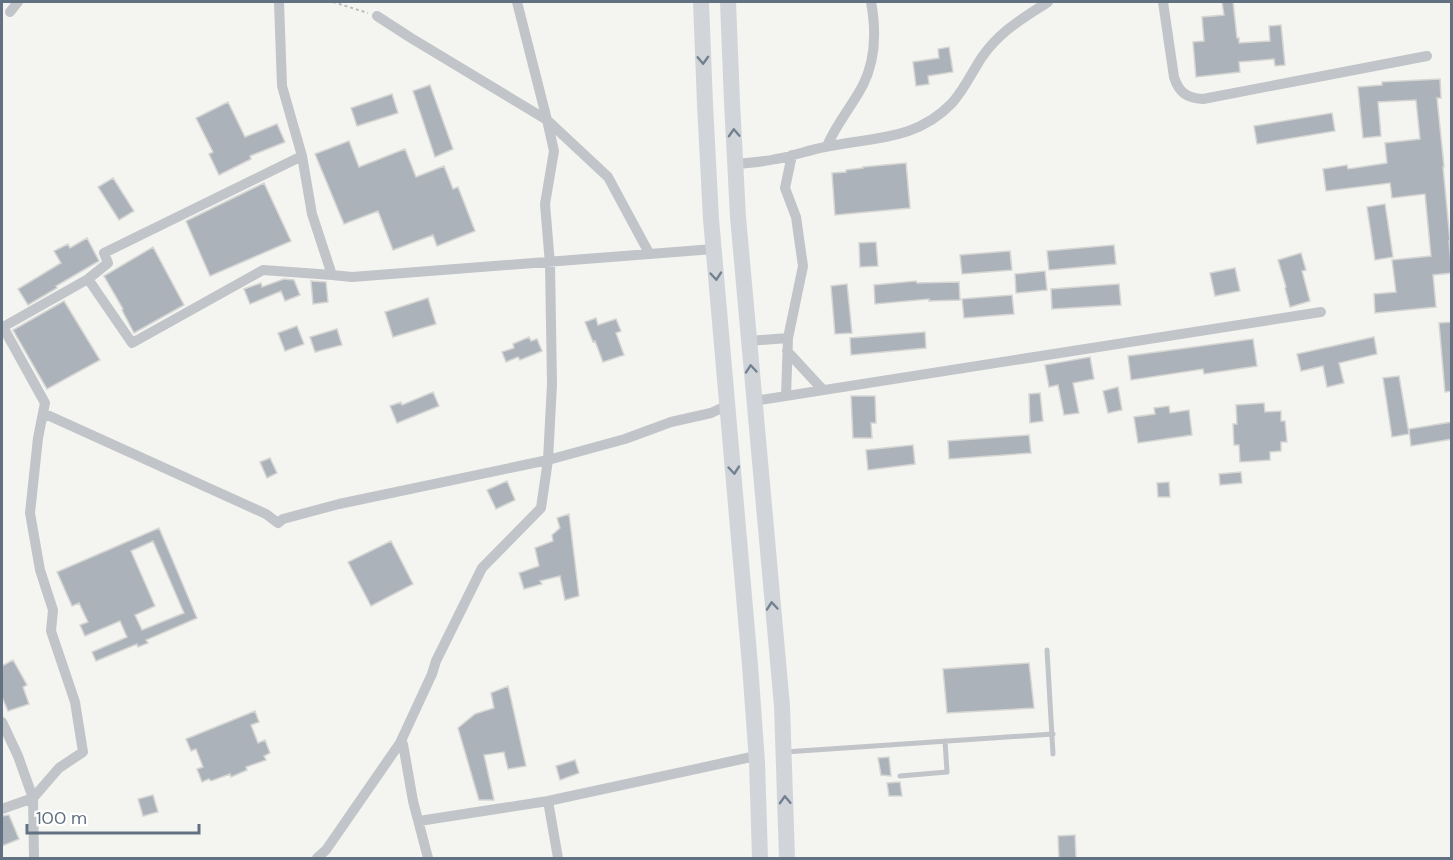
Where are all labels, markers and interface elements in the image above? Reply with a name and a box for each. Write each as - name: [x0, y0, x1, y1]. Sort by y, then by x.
- one-way arrow: [697, 55, 710, 64]
- one-way arrow: [727, 129, 740, 138]
- one-way arrow: [709, 271, 722, 280]
- one-way arrow: [745, 365, 758, 374]
- one-way arrow: [727, 465, 740, 474]
- one-way arrow: [766, 601, 779, 610]
- one-way arrow: [779, 796, 791, 805]
- scale bar: [27, 797, 200, 835]
- text: 100 m: [36, 806, 87, 830]

